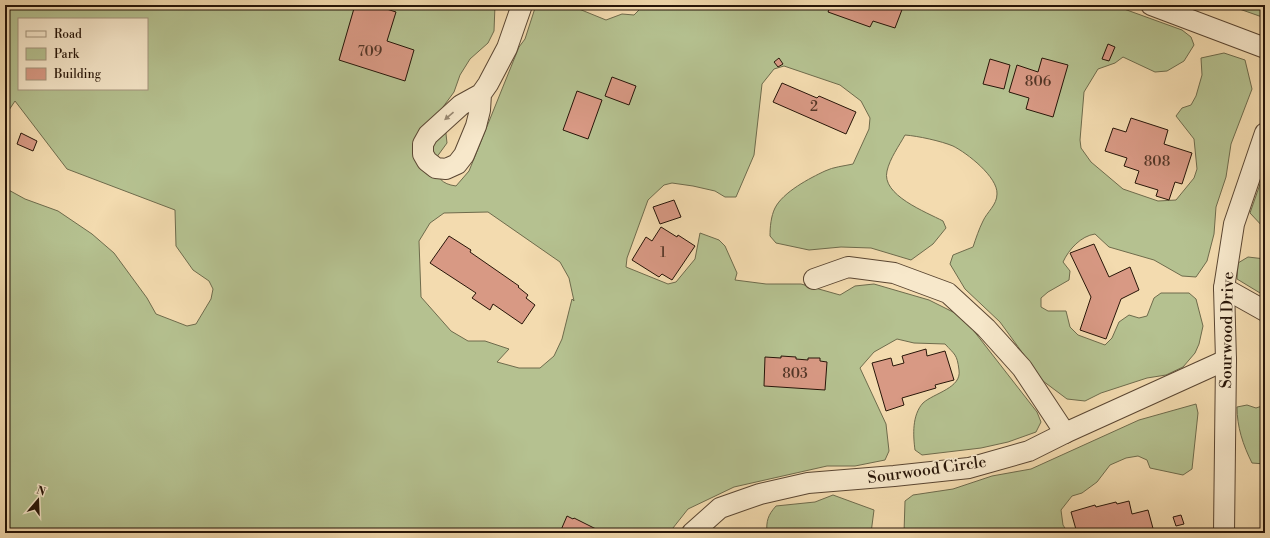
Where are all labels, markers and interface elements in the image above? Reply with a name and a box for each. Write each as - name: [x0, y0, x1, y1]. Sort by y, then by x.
- legend: [18, 18, 148, 90]
- text: Road: [54, 27, 82, 42]
- house number: 709: [358, 43, 382, 61]
- text: Park: [54, 47, 80, 62]
- text: Building: [53, 67, 102, 82]
- house number: 806: [1025, 73, 1052, 91]
- house number: 2: [810, 98, 818, 116]
- one-way arrow: [443, 111, 454, 120]
- house number: 808: [1144, 153, 1170, 171]
- house number: 1: [660, 244, 666, 262]
- street label: Sourwood Drive: [1216, 271, 1238, 389]
- house number: 803: [782, 365, 808, 383]
- street label: Sourwood Circle: [866, 452, 988, 488]
- north arrow: [18, 480, 58, 520]
- text: N: [35, 483, 48, 500]

